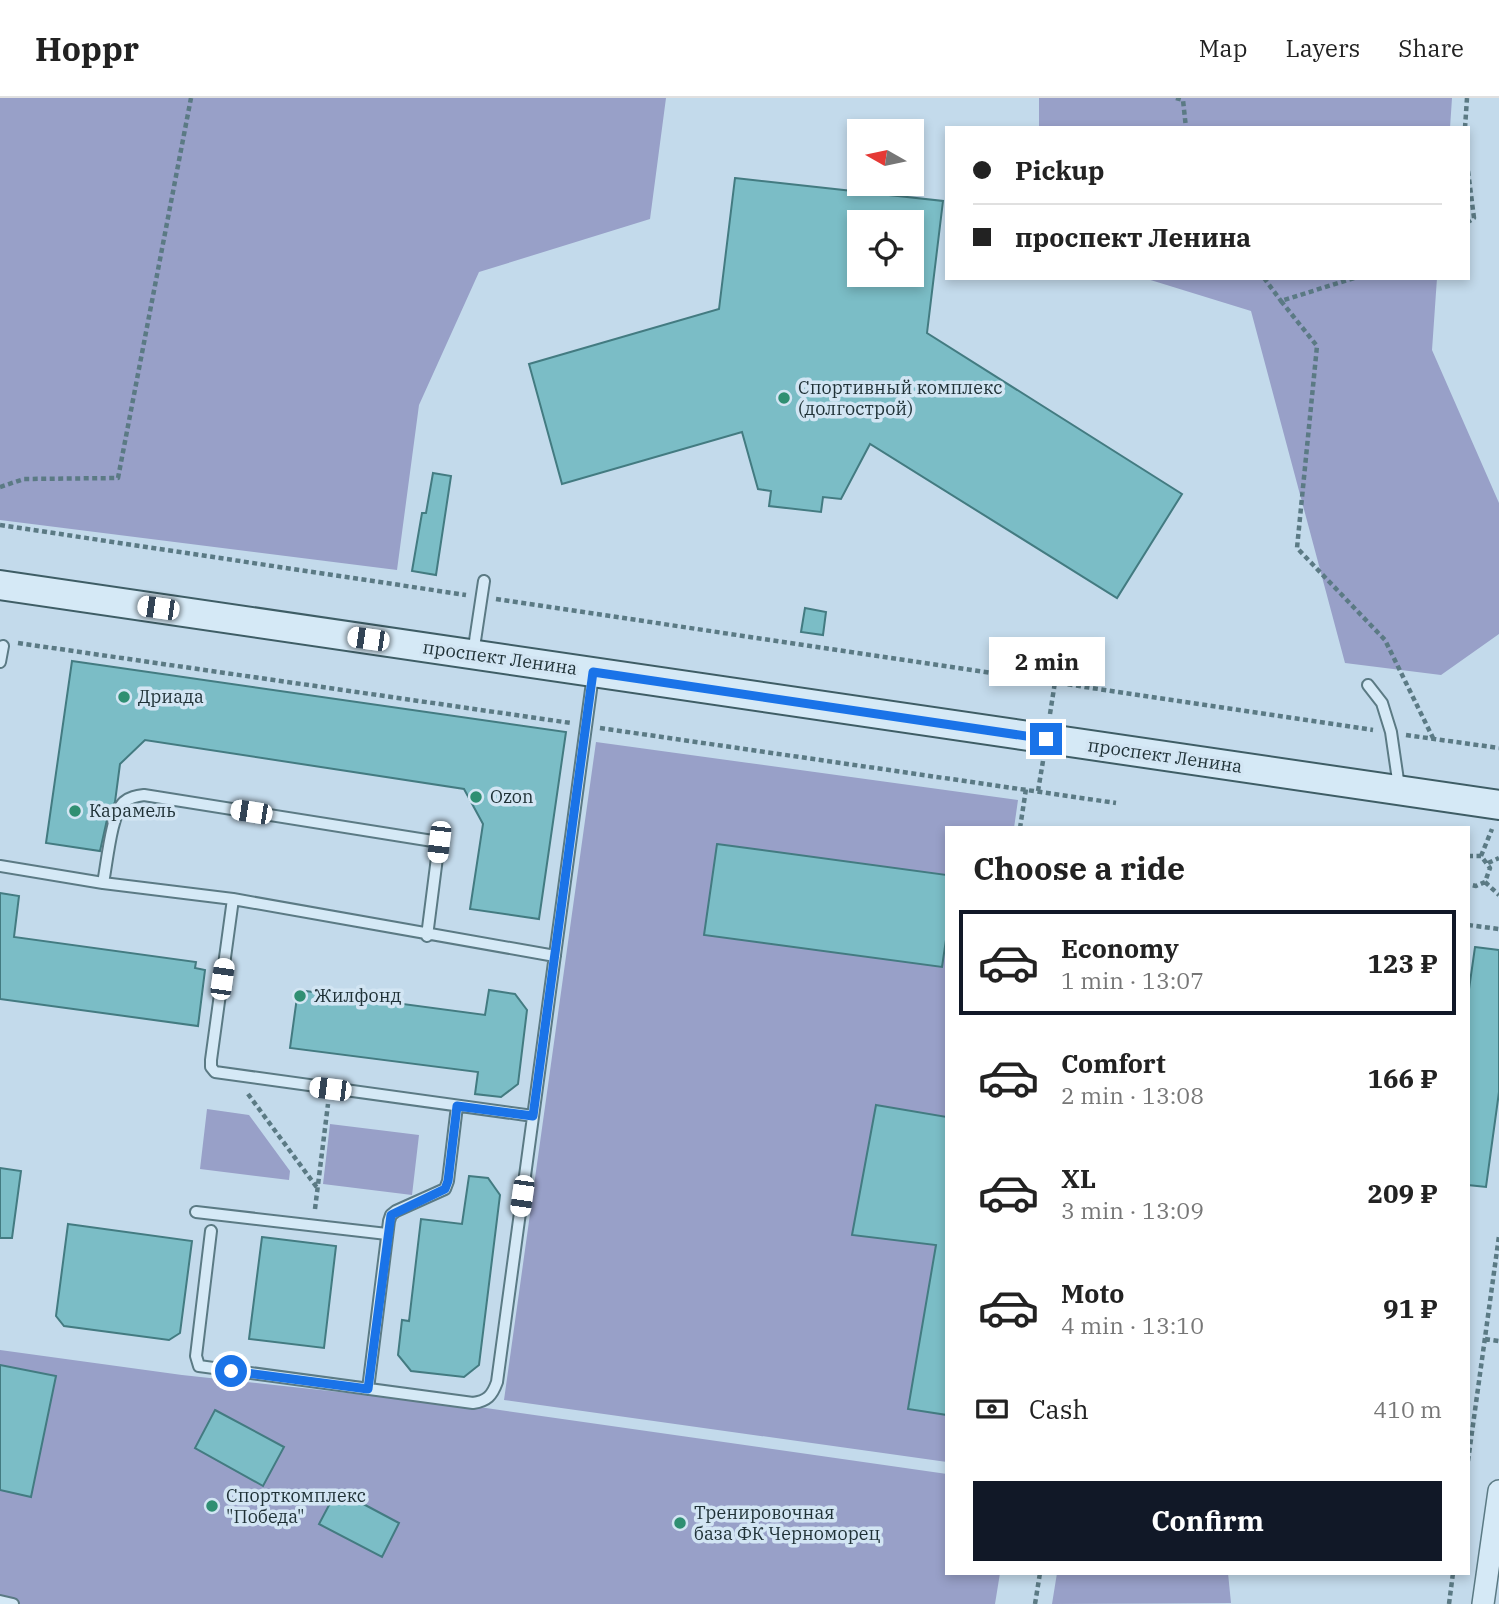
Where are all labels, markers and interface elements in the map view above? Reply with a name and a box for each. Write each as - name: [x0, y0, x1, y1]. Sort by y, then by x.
- text: Hoppr: [35, 27, 139, 70]
- text: Map: [1199, 32, 1247, 64]
- text: Layers: [1285, 32, 1360, 64]
- text: Share: [1398, 32, 1464, 64]
- north arrow: [847, 119, 924, 196]
- map controls: [847, 119, 924, 287]
- text: Pickup: [1015, 153, 1105, 187]
- button: locate: [847, 210, 924, 287]
- text: проспект Ленина: [1015, 220, 1251, 254]
- place label: Спортивный комплекс (долгострой): [798, 376, 1002, 420]
- marker: Спортивный комплекс (долгострой): [776, 390, 792, 406]
- car: [136, 595, 181, 621]
- car: [346, 626, 391, 652]
- street label: проспект Ленина: [421, 635, 579, 680]
- callout: 2 min: [988, 638, 1104, 686]
- text: 2 min: [1015, 646, 1079, 676]
- place label: Дриада: [138, 685, 204, 708]
- marker: Дриада: [116, 689, 132, 705]
- route end: [1030, 723, 1062, 755]
- street label: проспект Ленина: [1086, 733, 1244, 778]
- place label: Ozon: [490, 785, 534, 808]
- marker: Ozon: [468, 789, 484, 805]
- car: [229, 798, 274, 826]
- place label: Карамель: [89, 799, 176, 822]
- marker: Карамель: [67, 803, 83, 819]
- car: [427, 820, 452, 864]
- text: Choose a ride: [973, 847, 1185, 889]
- icon: car: [977, 931, 1040, 994]
- text: Economy: [1061, 931, 1179, 965]
- text: 123 ₽: [1367, 946, 1438, 980]
- car: [209, 957, 236, 1001]
- text: 1 min · 13:07: [1061, 965, 1204, 995]
- place label: Жилфонд: [314, 984, 402, 1007]
- marker: Жилфонд: [292, 988, 308, 1004]
- icon: car: [977, 1046, 1040, 1109]
- text: Comfort: [1061, 1046, 1166, 1080]
- text: 166 ₽: [1367, 1061, 1438, 1095]
- car: [308, 1076, 353, 1102]
- text: 2 min · 13:08: [1061, 1080, 1204, 1110]
- icon: car: [977, 1161, 1040, 1224]
- text: XL: [1061, 1161, 1096, 1195]
- car: [509, 1174, 536, 1218]
- text: 209 ₽: [1367, 1176, 1438, 1210]
- text: 3 min · 13:09: [1061, 1195, 1204, 1225]
- icon: car: [977, 1276, 1040, 1339]
- text: Moto: [1061, 1276, 1124, 1310]
- text: 91 ₽: [1383, 1291, 1438, 1325]
- text: 4 min · 13:10: [1061, 1310, 1204, 1340]
- route start: [215, 1355, 247, 1387]
- icon: cash: [973, 1390, 1011, 1428]
- text: Cash: [1029, 1392, 1089, 1426]
- text: 410 m: [1373, 1394, 1442, 1424]
- button: Confirm: [973, 1481, 1442, 1561]
- place label: Спорткомплекс "Победа": [226, 1484, 366, 1528]
- marker: Спорткомплекс "Победа": [204, 1498, 220, 1514]
- place label: Тренировочная база ФК Черноморец: [694, 1501, 881, 1545]
- marker: Тренировочная база ФК Черноморец: [672, 1515, 688, 1531]

